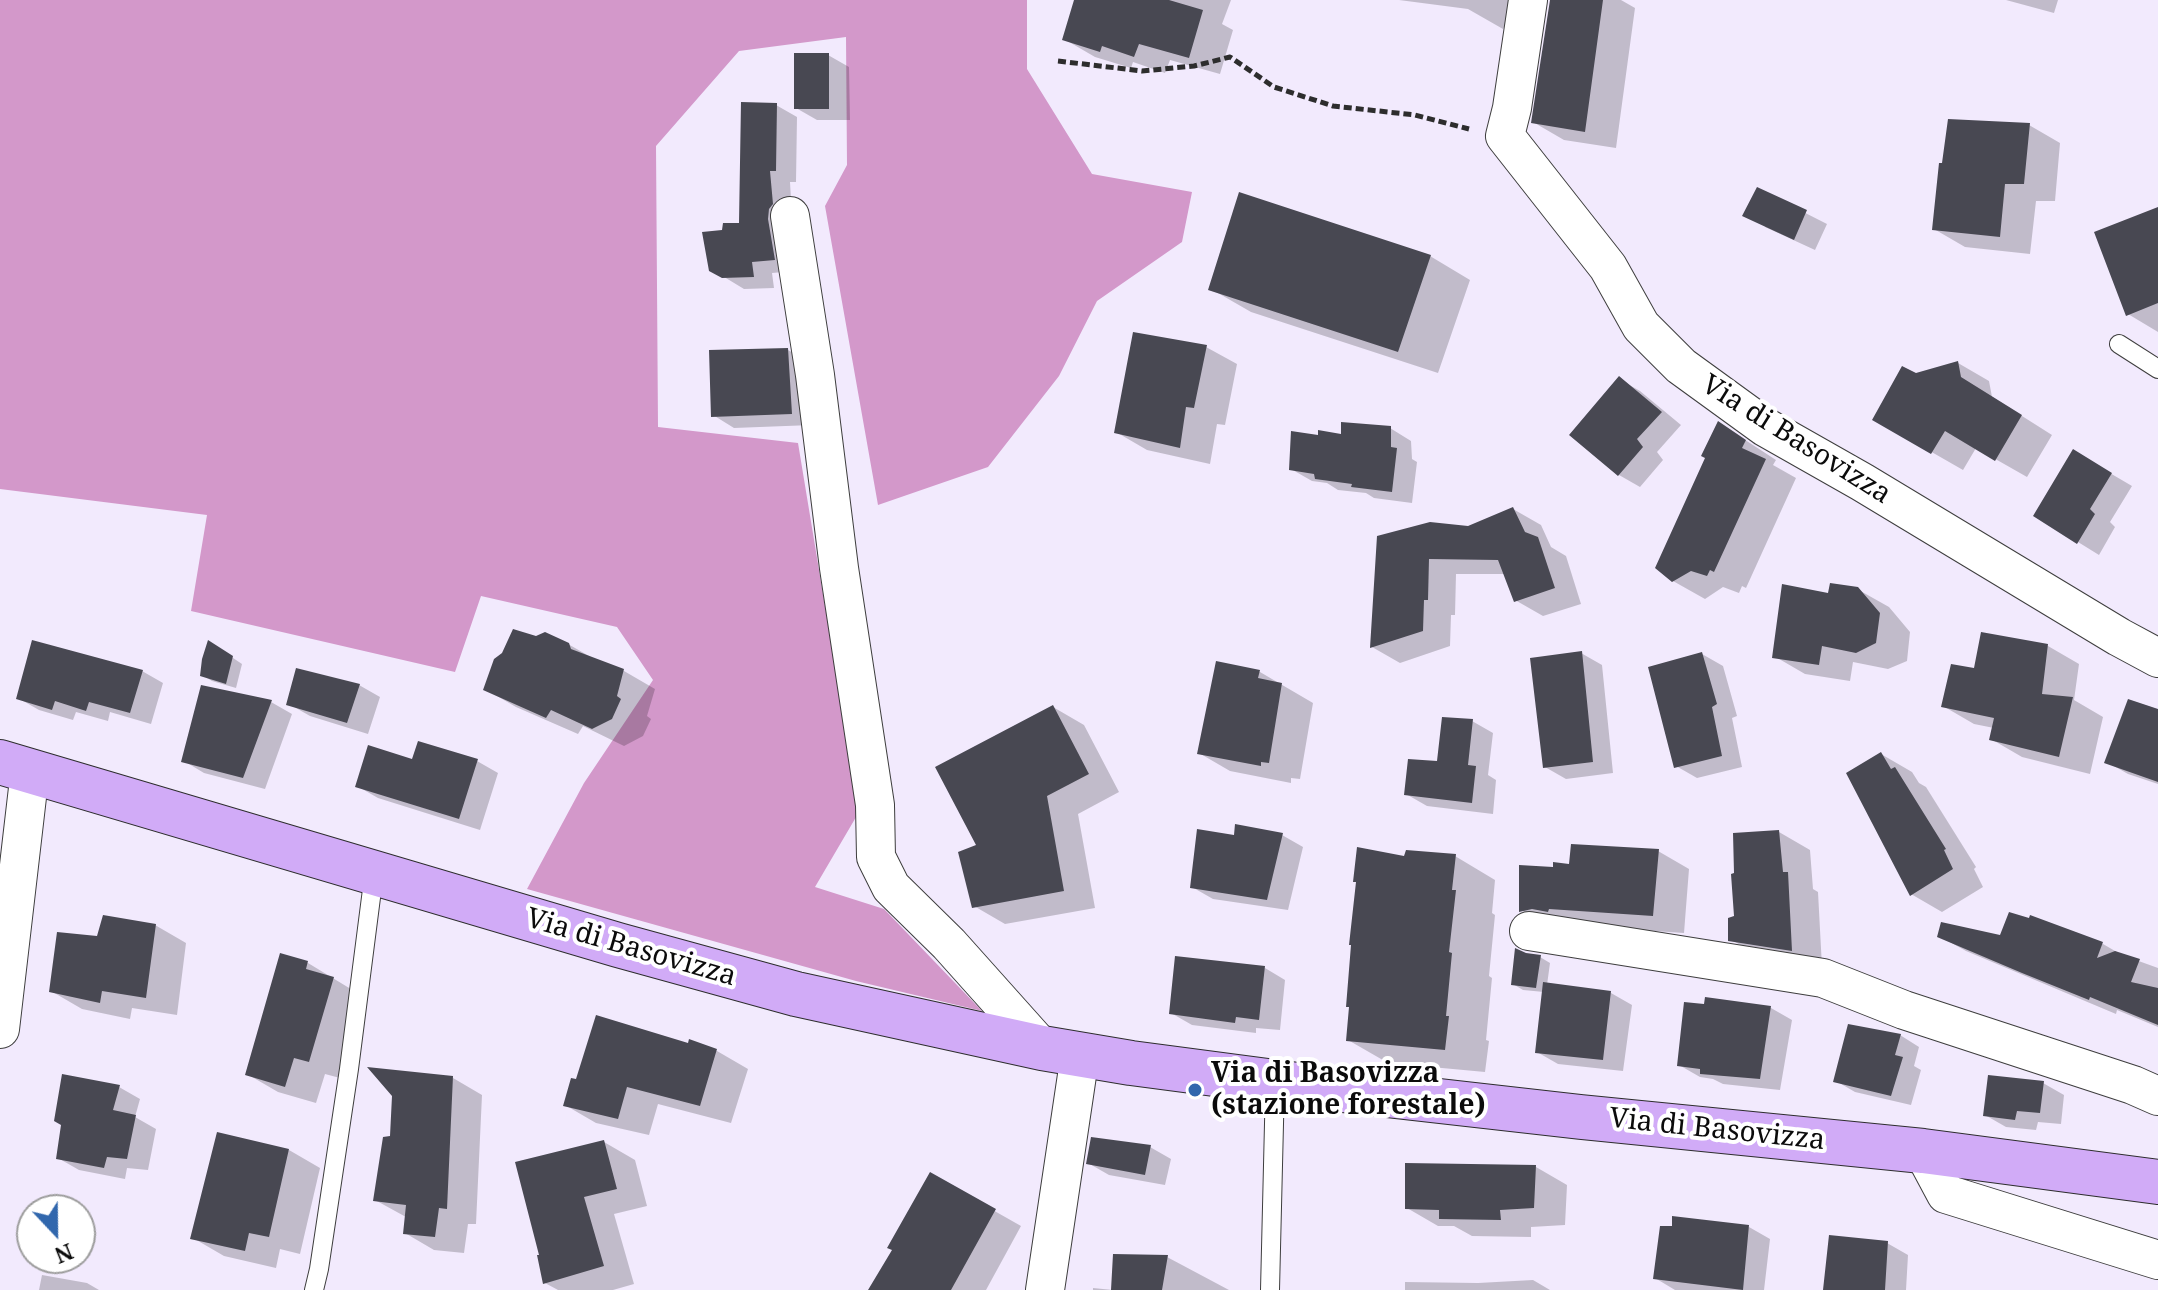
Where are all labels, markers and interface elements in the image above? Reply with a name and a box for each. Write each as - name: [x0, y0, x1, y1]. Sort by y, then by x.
- street label: Via di Basovizza: [1695, 368, 1897, 512]
- street label: Via di Basovizza: [522, 902, 740, 994]
- place label: Via di Basovizza (stazione forestale): [1211, 1057, 1486, 1123]
- marker: Via di Basovizza (stazione forestale): [1186, 1081, 1204, 1099]
- street label: Via di Basovizza: [1607, 1102, 1827, 1158]
- north arrow: [16, 1194, 96, 1274]
- text: N: [51, 1237, 78, 1272]

